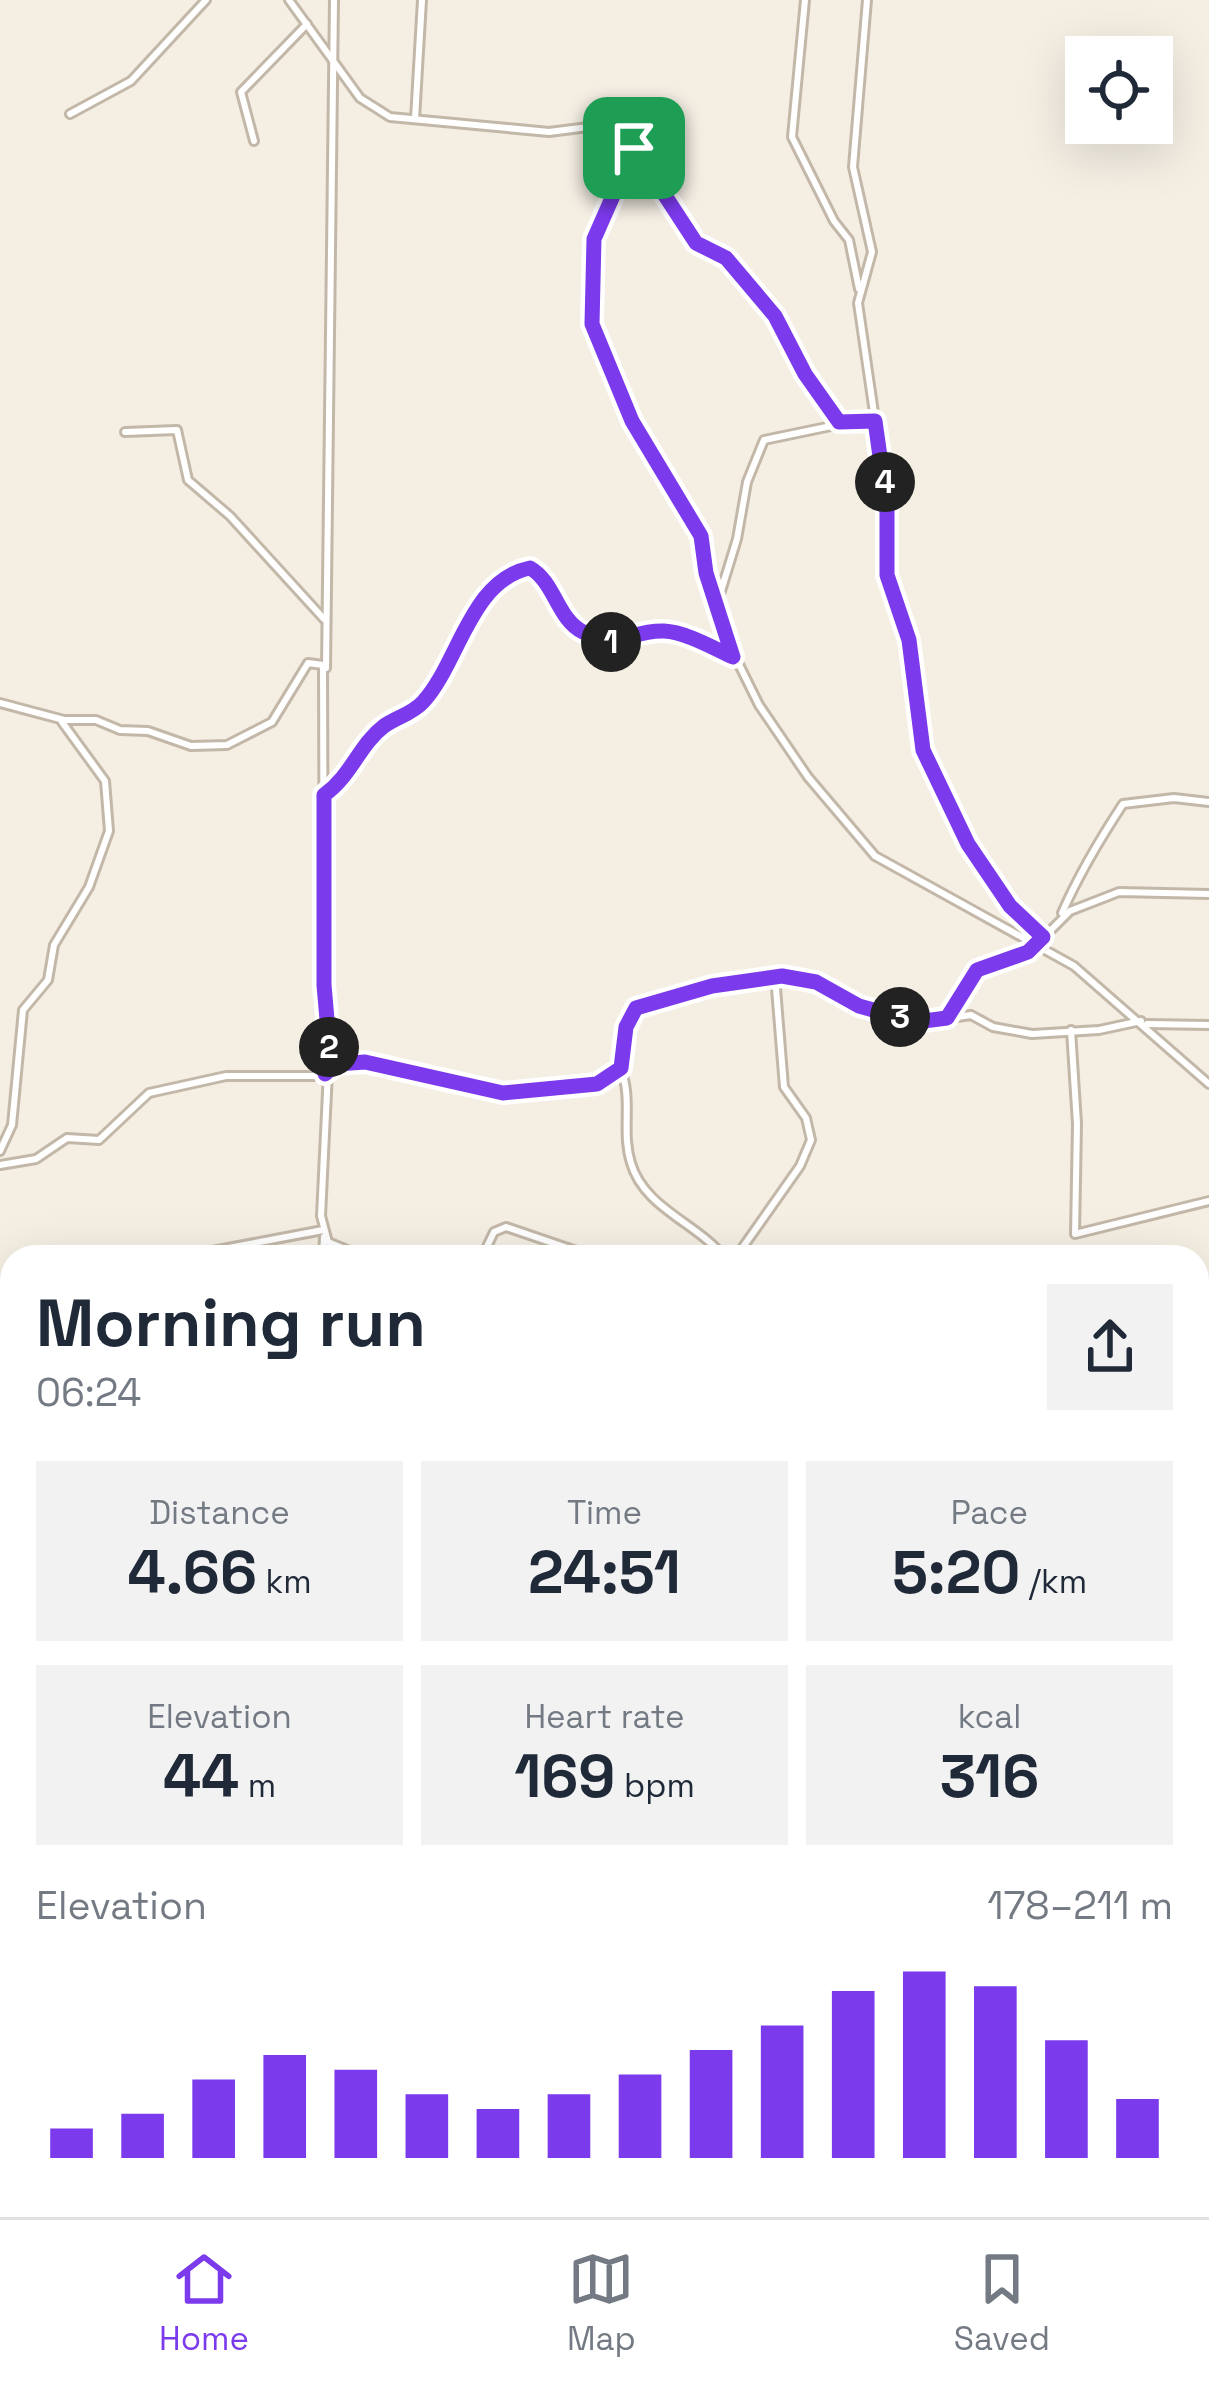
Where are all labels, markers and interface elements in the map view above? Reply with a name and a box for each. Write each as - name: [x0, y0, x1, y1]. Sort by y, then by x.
- map controls: [1065, 36, 1173, 144]
- button: locate: [1065, 36, 1173, 144]
- pin: [583, 97, 685, 199]
- icon: arrive: [601, 115, 667, 181]
- pin: 4: [855, 452, 915, 512]
- text: 4: [875, 461, 896, 503]
- pin: 1: [581, 612, 641, 672]
- text: 1: [604, 621, 618, 663]
- pin: 3: [870, 987, 930, 1047]
- text: 3: [890, 996, 910, 1038]
- pin: 2: [299, 1017, 359, 1077]
- text: 2: [319, 1026, 339, 1068]
- text: Morning run: [36, 1281, 426, 1365]
- button: share: [1047, 1284, 1173, 1410]
- text: 06:24: [36, 1368, 141, 1417]
- text: Distance: [149, 1492, 290, 1534]
- text: Time: [567, 1492, 642, 1534]
- text: Pace: [951, 1492, 1028, 1534]
- text: 4.66: [127, 1534, 257, 1611]
- text: 24:51: [528, 1534, 681, 1611]
- text: 5:20: [892, 1534, 1020, 1611]
- text: km: [257, 1561, 312, 1603]
- text: /km: [1020, 1561, 1087, 1603]
- text: Elevation: [147, 1696, 292, 1738]
- text: Heart rate: [524, 1696, 685, 1738]
- text: kcal: [958, 1696, 1021, 1738]
- text: 44: [163, 1738, 239, 1815]
- text: 169: [514, 1738, 615, 1815]
- text: 316: [940, 1738, 1039, 1815]
- text: m: [239, 1765, 276, 1807]
- text: bpm: [615, 1765, 695, 1807]
- text: Elevation: [36, 1881, 207, 1930]
- text: 178–211 m: [987, 1881, 1173, 1930]
- tab: Home: [159, 2246, 249, 2360]
- tab: Map: [567, 2246, 636, 2360]
- tab: Saved: [954, 2246, 1050, 2360]

